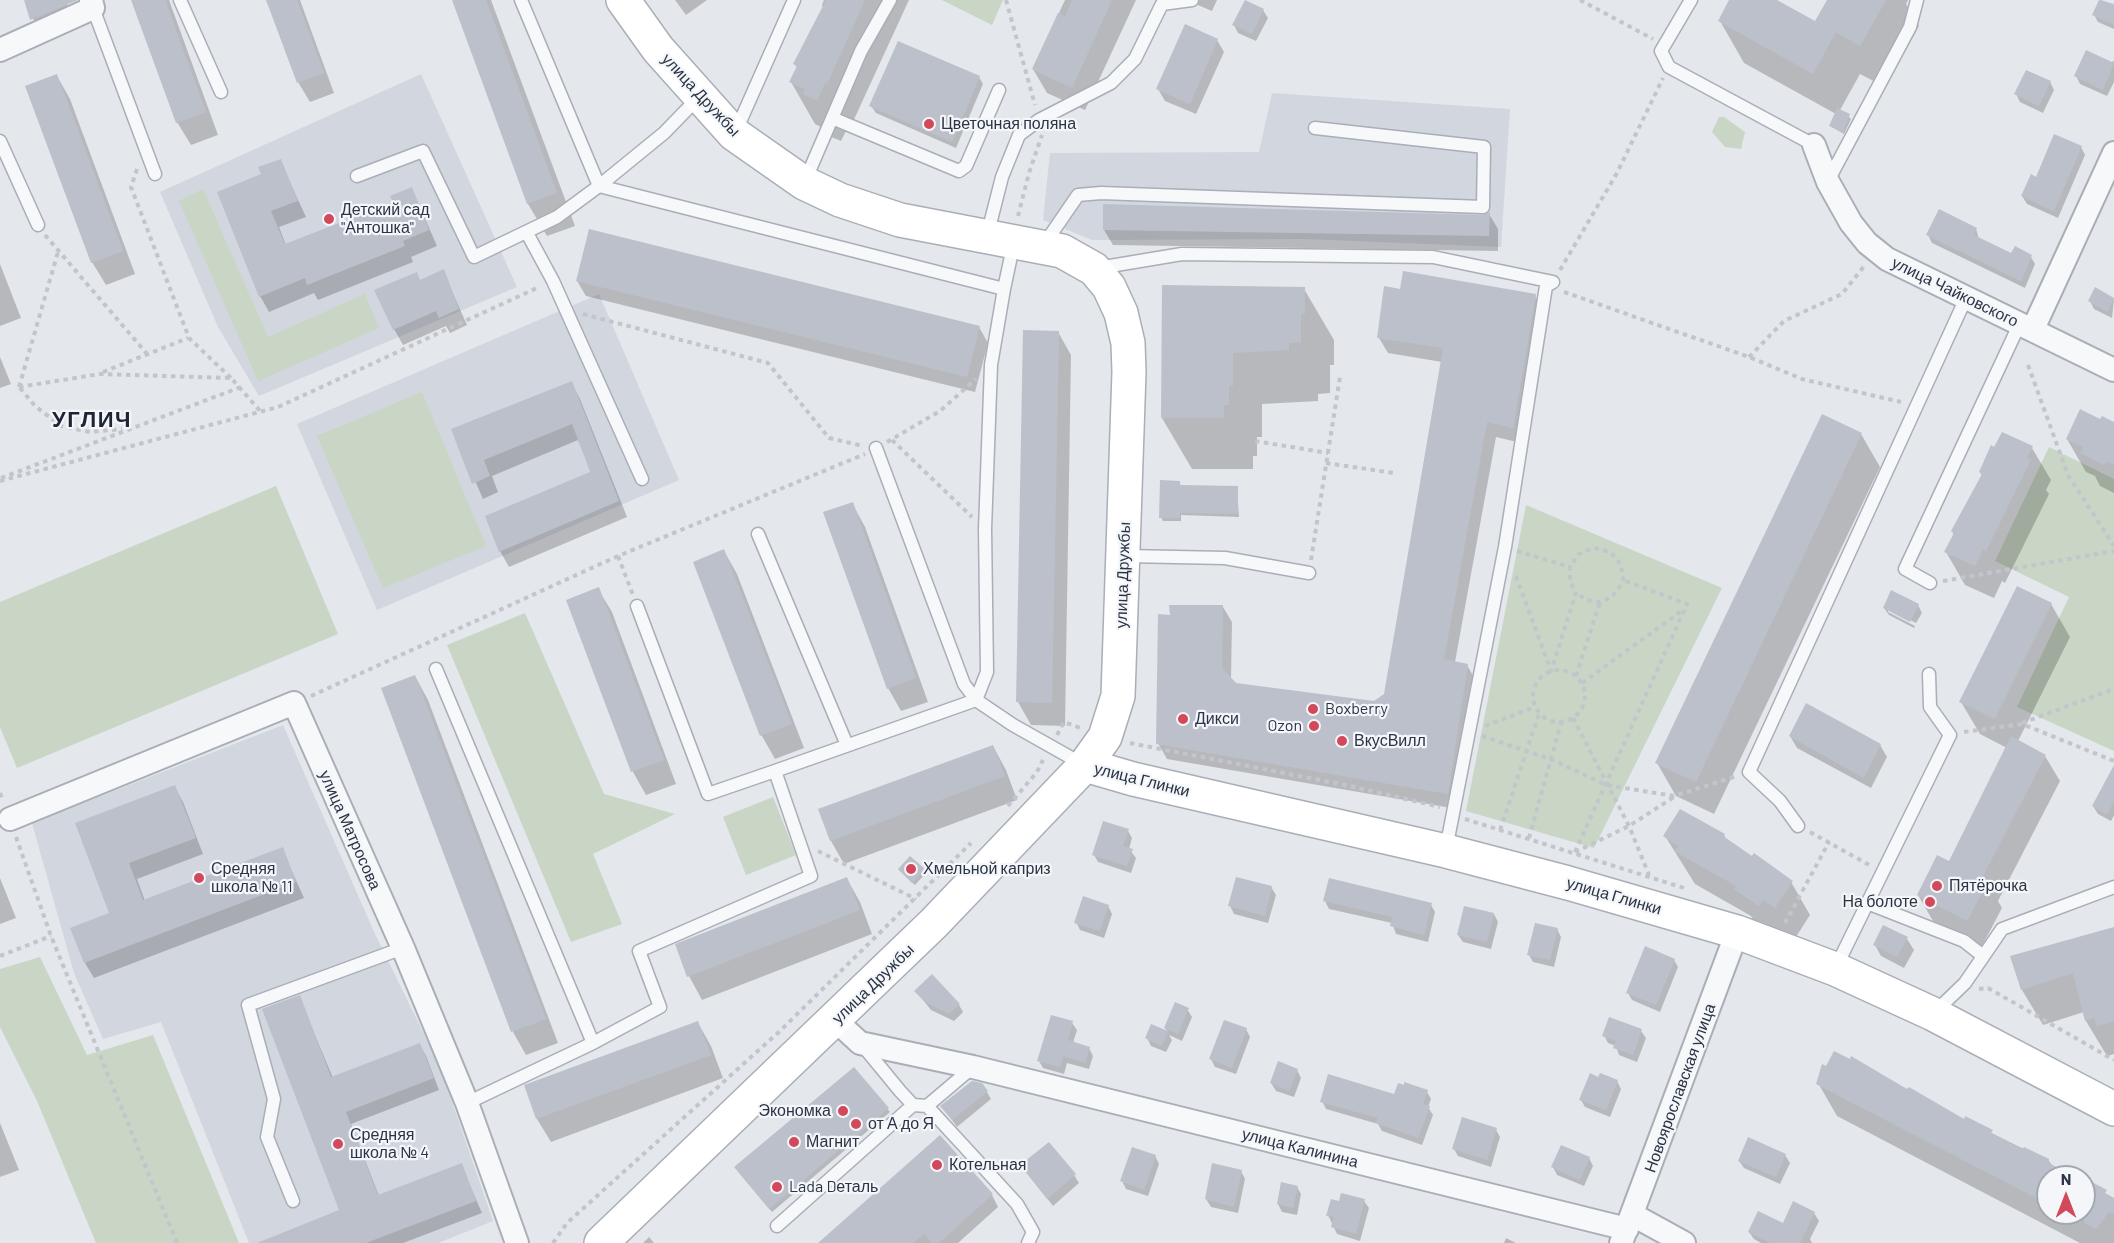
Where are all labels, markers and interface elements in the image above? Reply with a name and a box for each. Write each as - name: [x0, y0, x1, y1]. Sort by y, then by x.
- street label: улица Дружбы: [658, 50, 744, 140]
- place label: Цветочная поляна: [941, 114, 1076, 134]
- marker: Цветочная поляна: [922, 117, 936, 131]
- place label: Детский сад "Антошка": [341, 200, 430, 238]
- marker: Детский сад "Антошка": [322, 212, 336, 226]
- street label: улица Чайковского: [1889, 253, 2021, 331]
- district label: УГЛИЧ: [52, 407, 132, 433]
- street label: улица Дружбы: [1112, 521, 1134, 629]
- place label: Boxberry: [1325, 699, 1388, 719]
- marker: Boxberry: [1306, 702, 1320, 716]
- place label: Дикси: [1195, 709, 1239, 729]
- marker: Дикси: [1176, 712, 1190, 726]
- place label: Ozon: [1268, 716, 1302, 736]
- marker: Ozon: [1307, 719, 1321, 733]
- place label: ВкусВилл: [1354, 731, 1426, 751]
- marker: ВкусВилл: [1335, 734, 1349, 748]
- street label: улица Глинки: [1092, 759, 1192, 801]
- street label: улица Матросова: [315, 767, 385, 893]
- place label: Средняя школа № 11: [211, 859, 293, 897]
- place label: Хмельной каприз: [923, 859, 1051, 879]
- marker: Хмельной каприз: [904, 862, 918, 876]
- marker: Средняя школа № 11: [192, 871, 206, 885]
- street label: улица Глинки: [1564, 873, 1664, 919]
- place label: Пятёрочка: [1949, 876, 2027, 896]
- marker: Пятёрочка: [1930, 879, 1944, 893]
- place label: На болоте: [1843, 892, 1918, 912]
- marker: На болоте: [1923, 895, 1937, 909]
- street label: улица Дружбы: [828, 940, 918, 1028]
- street label: Новоярославская улица: [1640, 1001, 1720, 1175]
- place label: Экономка: [758, 1101, 831, 1121]
- marker: Экономка: [836, 1104, 850, 1118]
- place label: от А до Я: [868, 1114, 934, 1134]
- marker: от А до Я: [849, 1117, 863, 1131]
- street label: улица Калинина: [1240, 1124, 1360, 1172]
- place label: Средняя школа № 4: [350, 1125, 429, 1163]
- place label: Магнит: [806, 1132, 859, 1152]
- marker: Магнит: [787, 1135, 801, 1149]
- marker: Средняя школа № 4: [331, 1137, 345, 1151]
- place label: Котельная: [949, 1155, 1026, 1175]
- marker: Котельная: [930, 1158, 944, 1172]
- north arrow: [2036, 1165, 2096, 1225]
- text: N: [2061, 1169, 2071, 1188]
- place label: Lada Dеталь: [789, 1177, 878, 1197]
- marker: Lada Dеталь: [770, 1180, 784, 1194]

